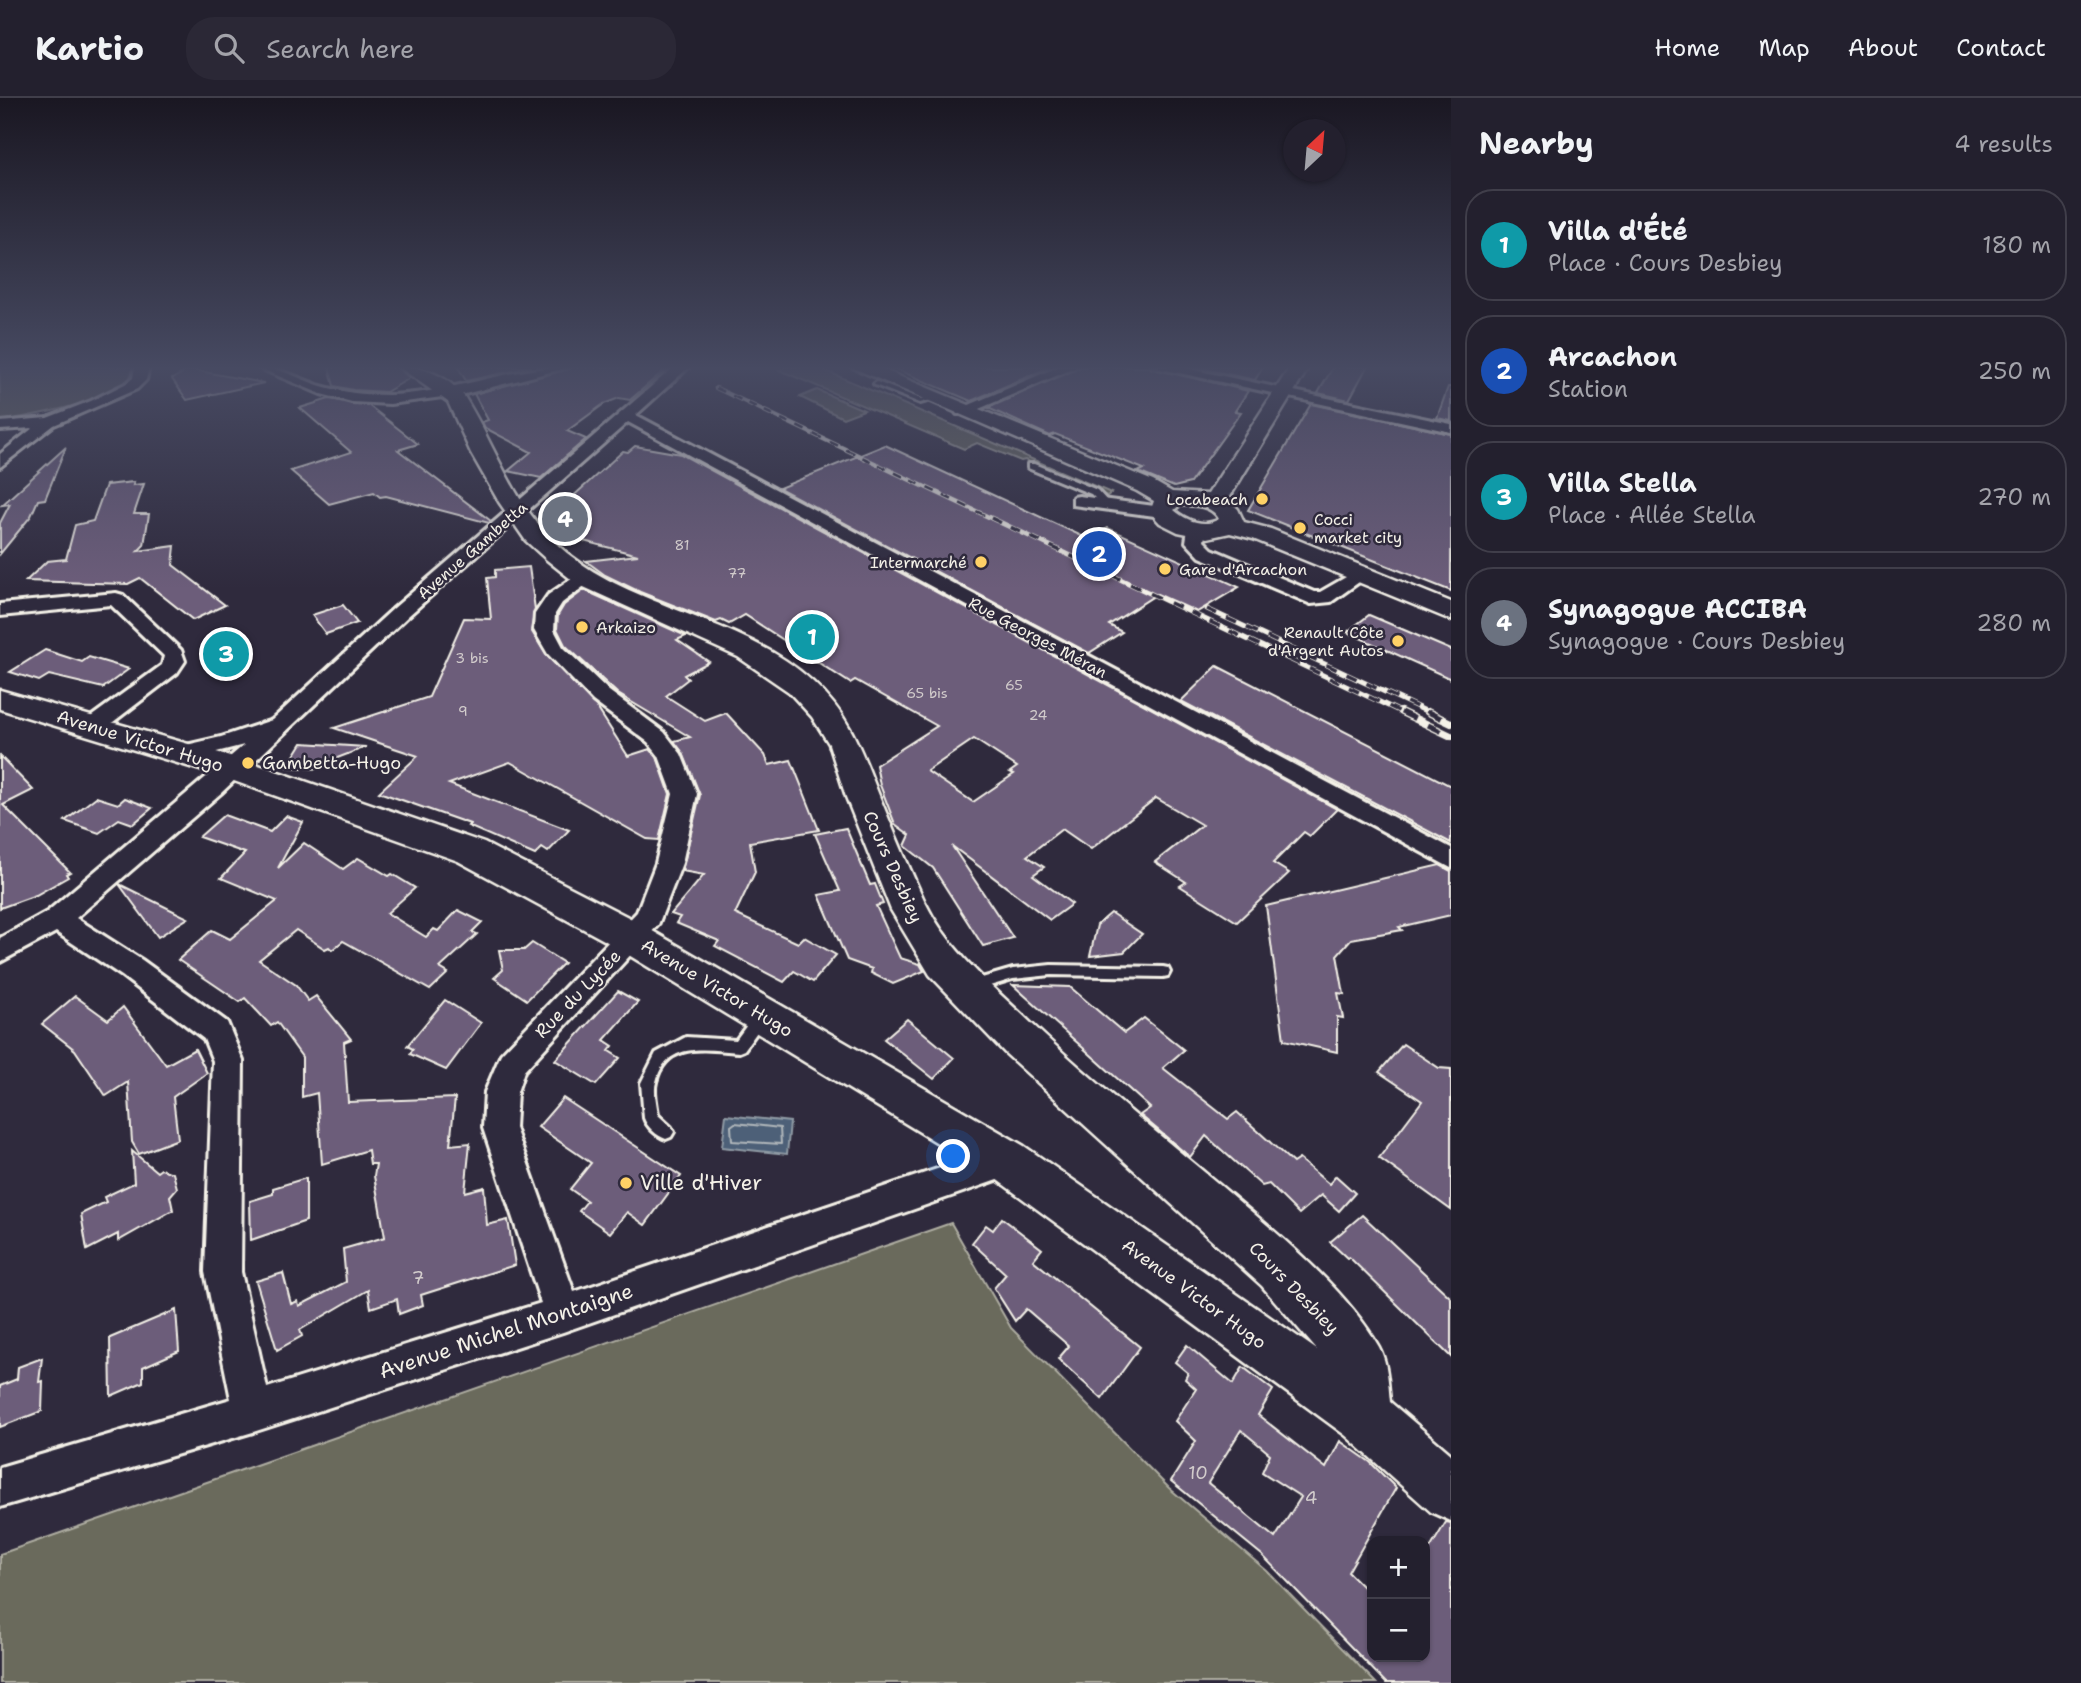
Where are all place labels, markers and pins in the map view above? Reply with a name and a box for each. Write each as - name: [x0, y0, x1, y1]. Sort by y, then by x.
- place label: Locabeach: [1166, 489, 1248, 510]
- marker: Locabeach: [1254, 491, 1270, 507]
- pin: 4: [542, 493, 588, 545]
- place label: Cocci market city: [1314, 509, 1402, 548]
- marker: Cocci market city: [1292, 520, 1308, 536]
- pin: 2: [1076, 528, 1122, 580]
- place label: Intermarché: [870, 552, 967, 573]
- marker: Intermarché: [973, 554, 989, 570]
- place label: Gare d'Arcachon: [1179, 559, 1307, 580]
- marker: Gare d'Arcachon: [1157, 561, 1173, 577]
- pin: 1: [789, 611, 835, 663]
- place label: Arkaizo: [596, 617, 656, 638]
- marker: Arkaizo: [574, 619, 590, 635]
- place label: Renault Côte d'Argent Autos: [1268, 622, 1384, 661]
- pin: 3: [203, 628, 249, 680]
- marker: Renault Côte d'Argent Autos: [1390, 633, 1406, 649]
- place label: Gambetta-Hugo: [262, 751, 401, 775]
- marker: Gambetta-Hugo: [240, 755, 256, 771]
- place label: Ville d'Hiver: [640, 1169, 762, 1197]
- marker: Ville d'Hiver: [618, 1175, 634, 1191]

